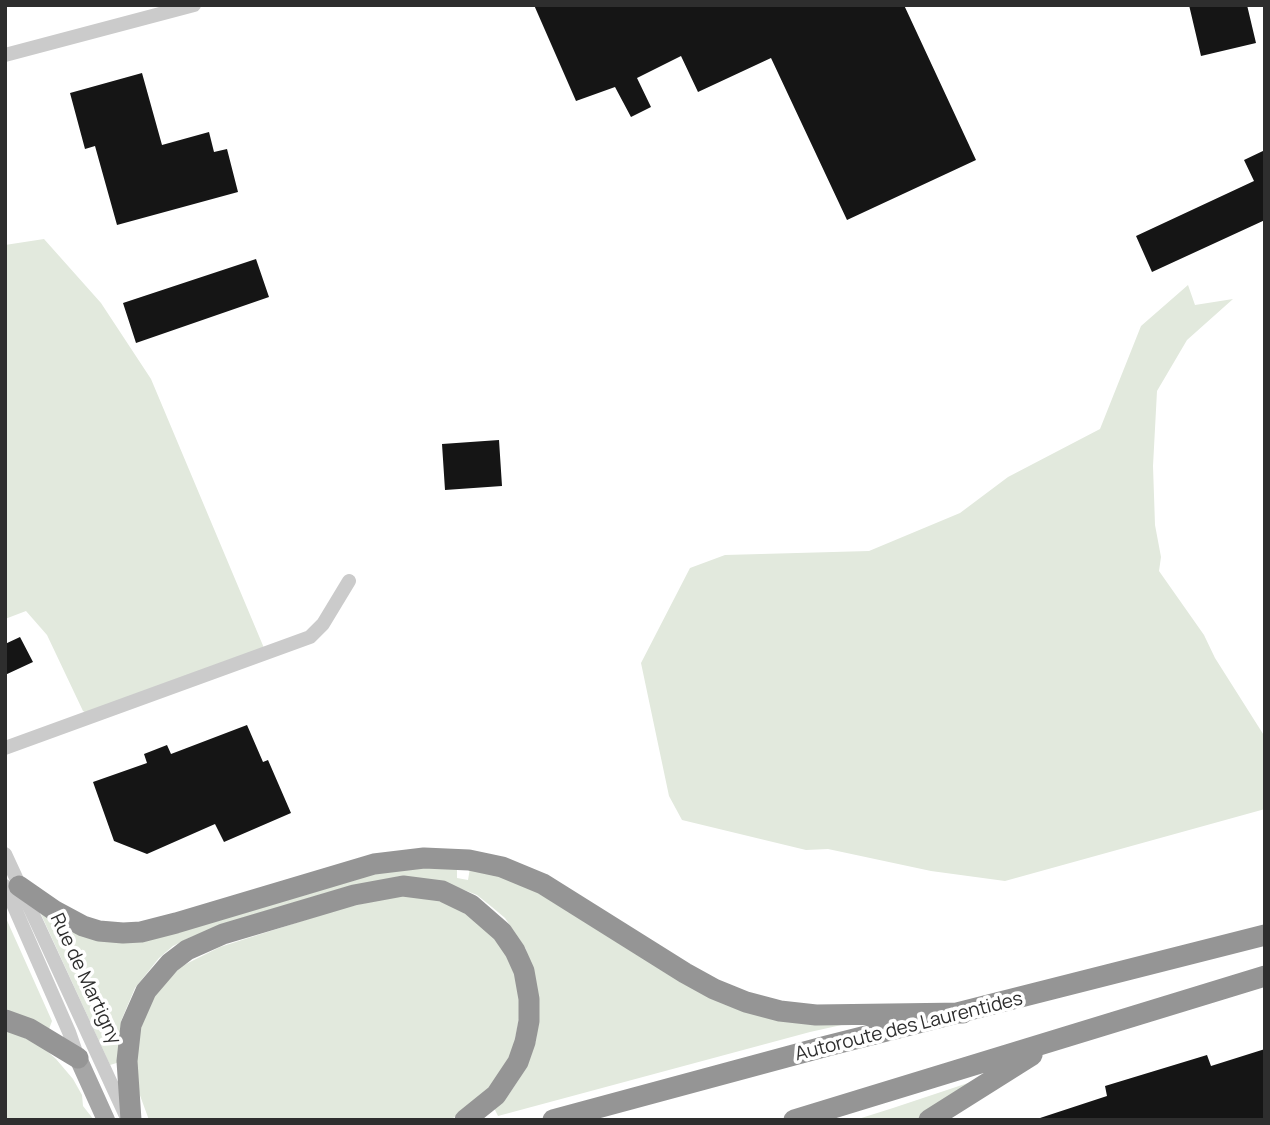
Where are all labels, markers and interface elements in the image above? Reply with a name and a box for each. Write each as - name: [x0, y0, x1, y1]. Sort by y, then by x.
- street label: Rue de Martigny: [45, 910, 125, 1048]
- street label: Autoroute des Laurentides: [793, 988, 1025, 1066]

